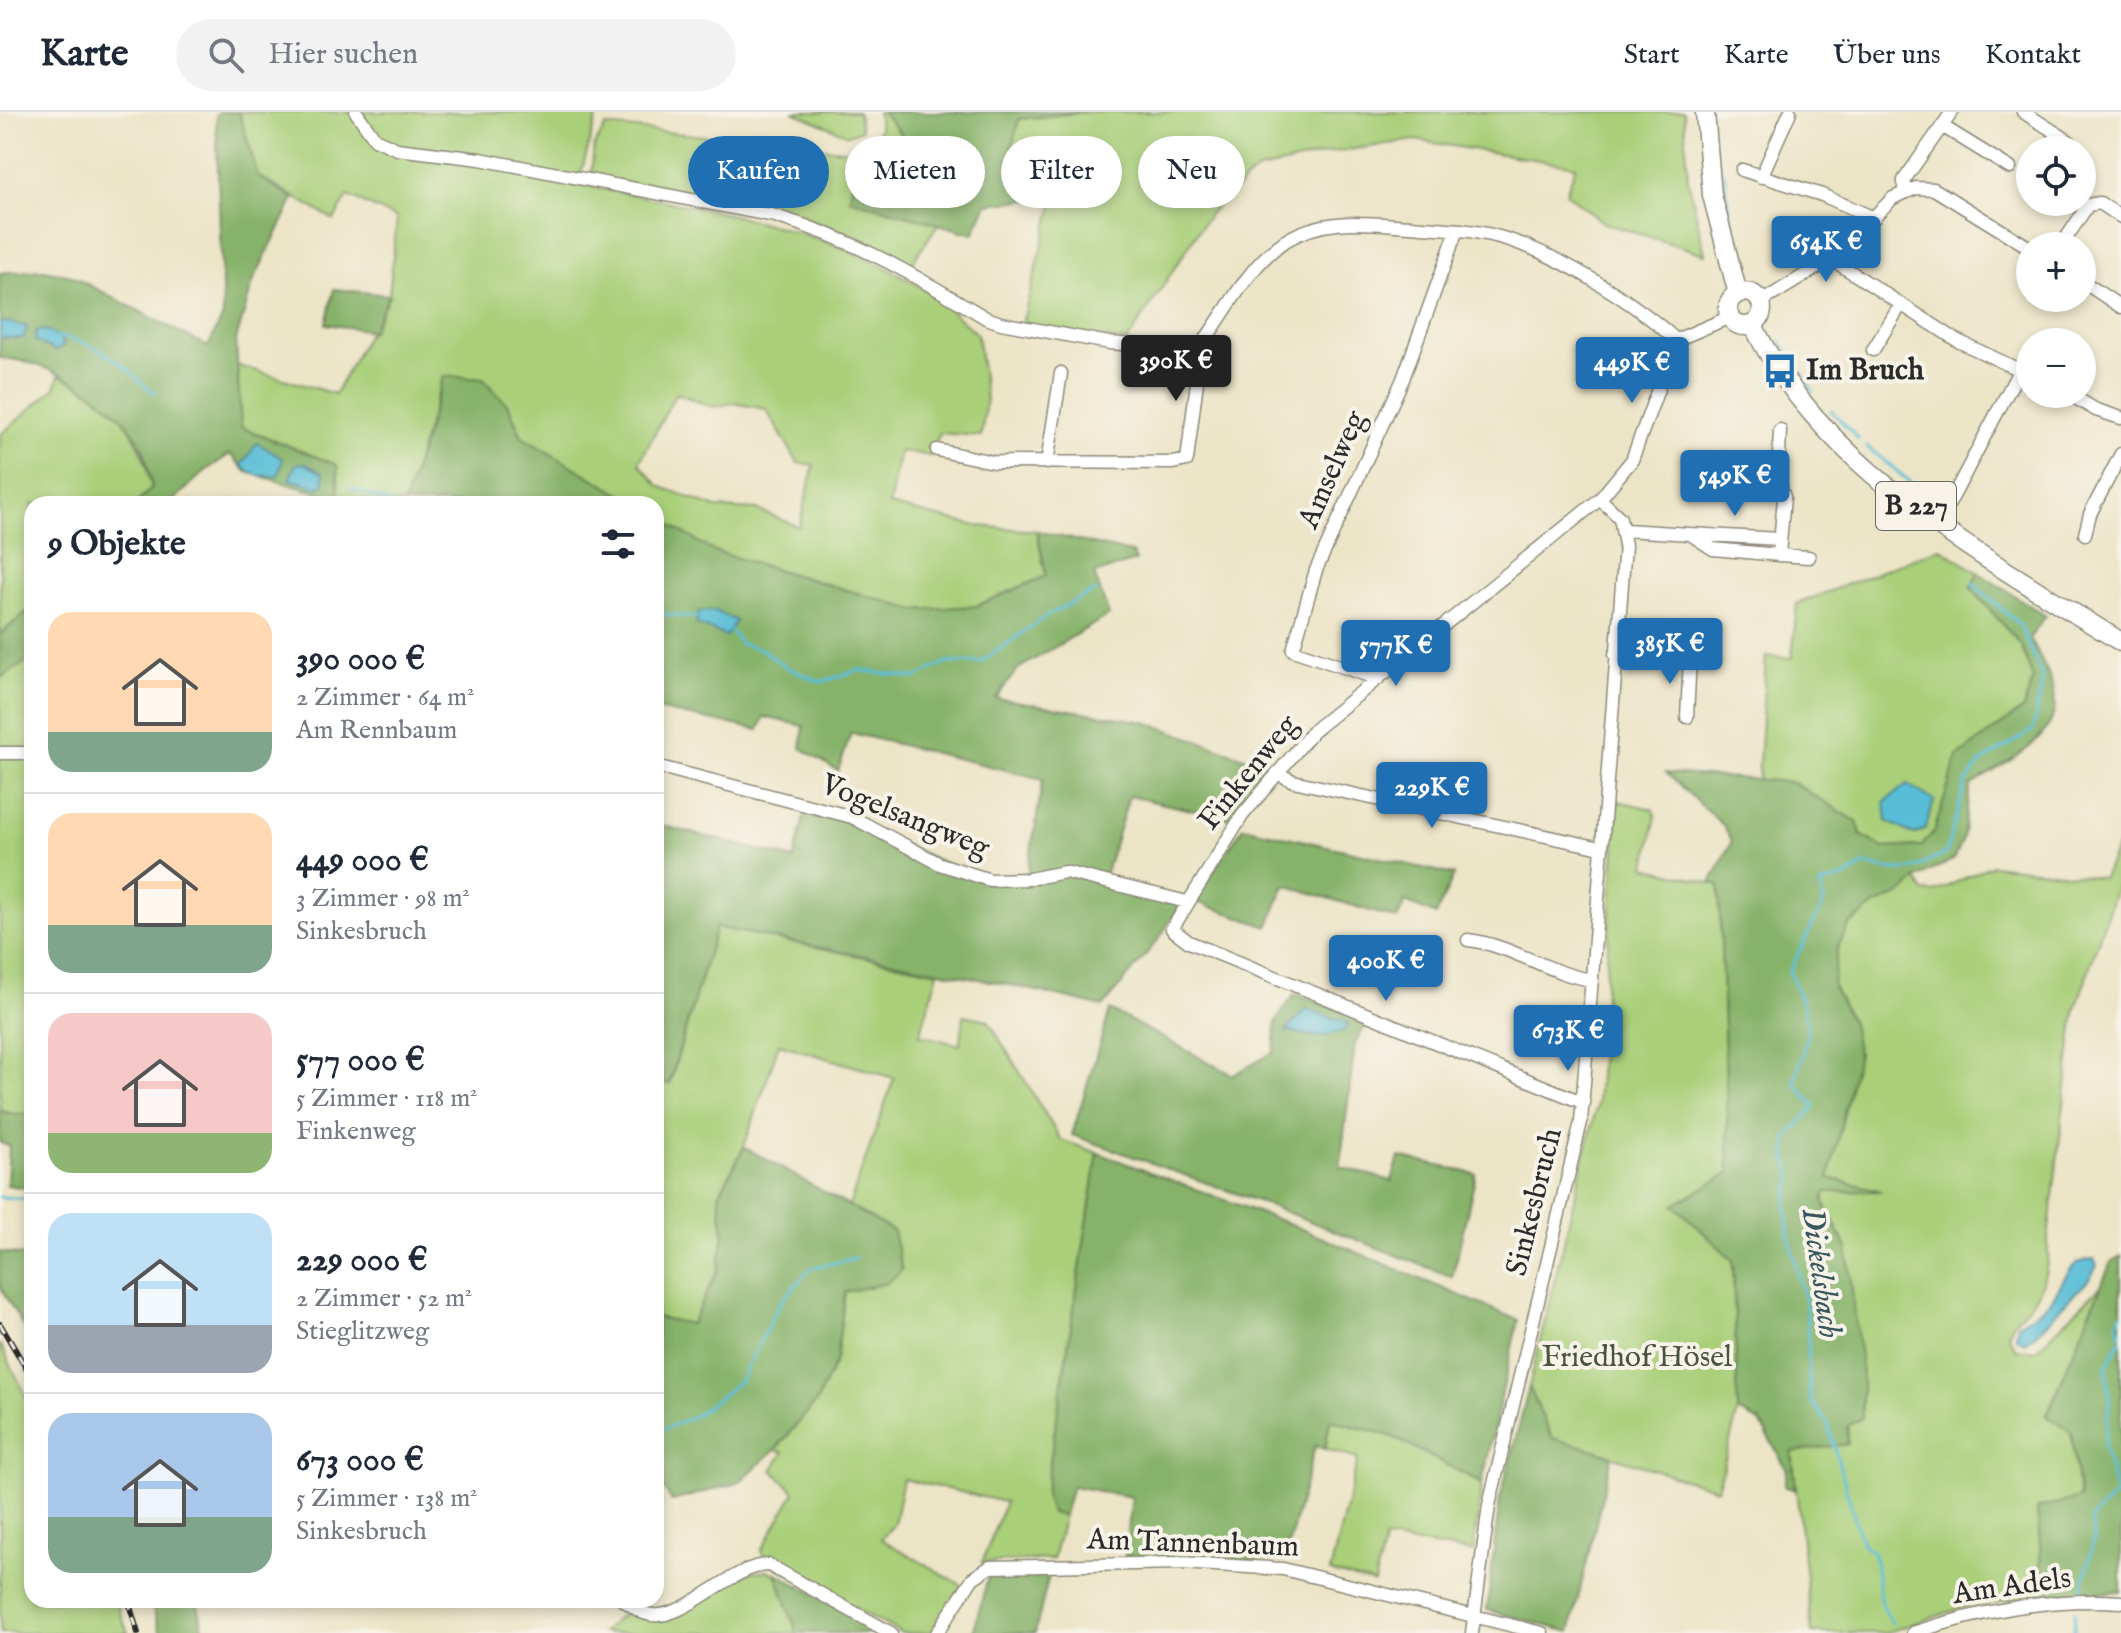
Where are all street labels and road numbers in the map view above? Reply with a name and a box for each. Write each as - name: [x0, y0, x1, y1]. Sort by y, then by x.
- street label: Amselweg: [1290, 405, 1376, 536]
- road number: B 227: [1876, 482, 1956, 530]
- street label: Finkenweg: [1191, 707, 1308, 839]
- street label: Vogelsangweg: [814, 766, 995, 868]
- street label: Sinkesbruch: [1498, 1124, 1572, 1280]
- street label: Am Tannenbaum: [1085, 1521, 1300, 1567]
- street label: Am Adels: [1950, 1560, 2073, 1614]

